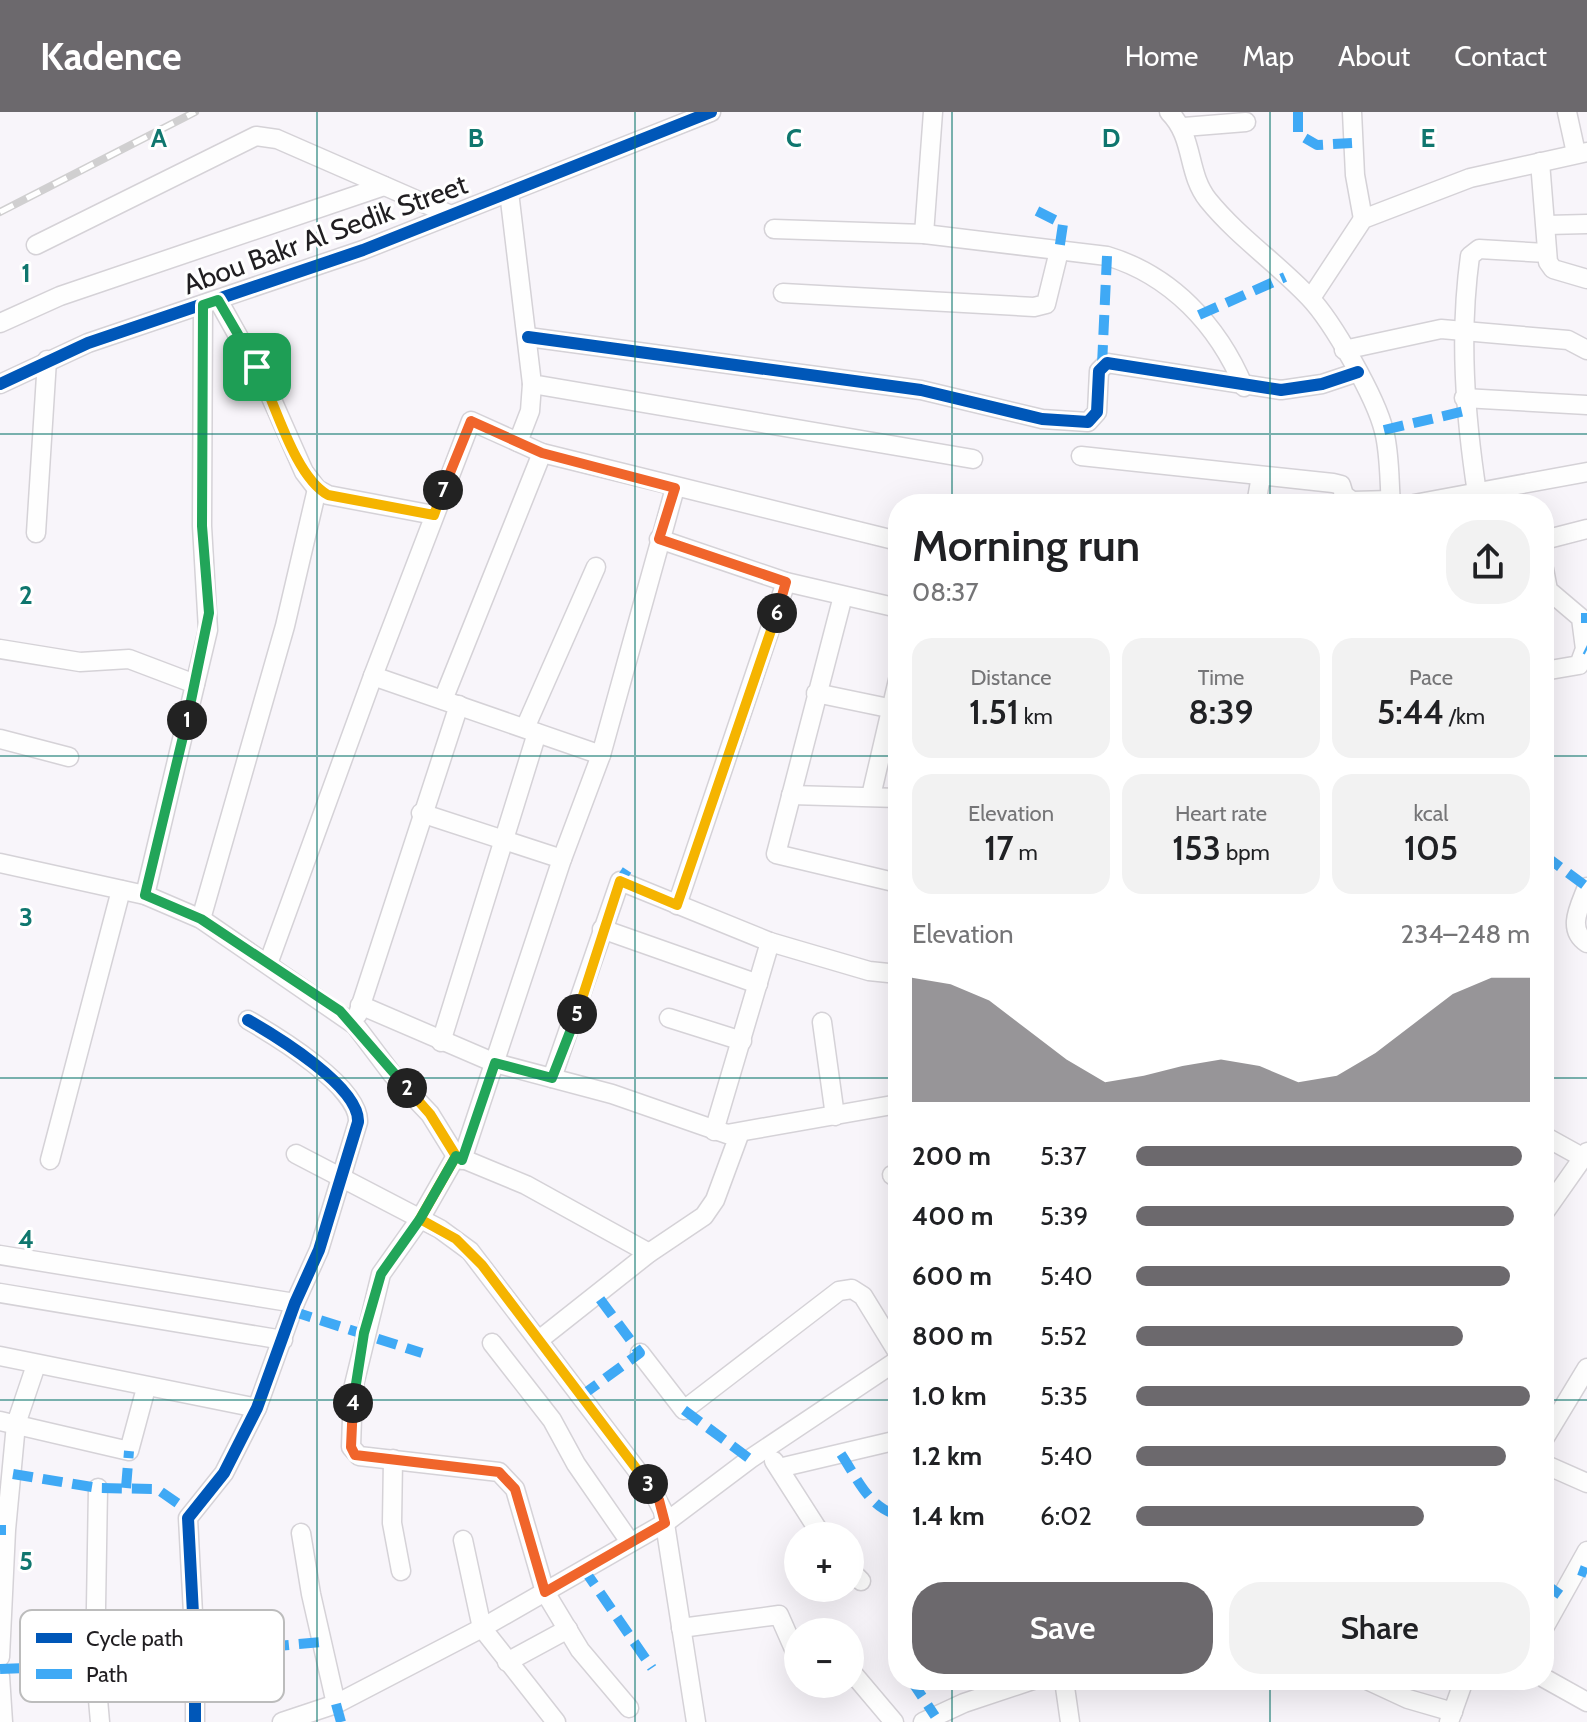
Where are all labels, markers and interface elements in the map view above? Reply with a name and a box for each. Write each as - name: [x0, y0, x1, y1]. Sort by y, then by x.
- text: Kadence: [40, 33, 182, 80]
- text: Home: [1125, 39, 1198, 73]
- text: Map: [1242, 39, 1294, 73]
- text: About: [1338, 39, 1410, 73]
- text: Contact: [1454, 39, 1547, 73]
- text: A: [151, 122, 168, 154]
- text: B: [468, 122, 484, 154]
- text: C: [786, 122, 802, 154]
- text: D: [1102, 122, 1120, 154]
- text: E: [1421, 122, 1435, 154]
- street label: Abou Bakr Al Sedik Street: [178, 167, 472, 301]
- text: 1: [21, 257, 31, 289]
- pin: [223, 333, 291, 401]
- icon: arrive: [235, 345, 279, 389]
- pin: 7: [423, 470, 463, 510]
- text: 7: [437, 476, 449, 503]
- text: Morning run: [912, 519, 1140, 572]
- button: share: [1446, 520, 1530, 604]
- text: 08:37: [912, 576, 978, 608]
- text: 2: [19, 579, 33, 611]
- pin: 6: [757, 593, 797, 633]
- text: 6: [771, 599, 783, 626]
- text: Distance: [971, 664, 1051, 691]
- text: Time: [1198, 664, 1244, 691]
- text: Pace: [1409, 664, 1453, 691]
- text: 1.51: [969, 691, 1019, 733]
- text: 8:39: [1188, 691, 1254, 733]
- text: 5:44: [1377, 691, 1444, 733]
- pin: 1: [167, 700, 207, 740]
- text: km: [1019, 703, 1053, 730]
- text: /km: [1444, 703, 1485, 730]
- text: 1: [183, 706, 191, 733]
- text: Elevation: [968, 800, 1054, 827]
- text: Heart rate: [1175, 800, 1267, 827]
- text: kcal: [1413, 800, 1449, 827]
- text: 17: [984, 827, 1014, 869]
- text: 153: [1172, 827, 1221, 869]
- text: 105: [1404, 827, 1458, 869]
- text: m: [1014, 839, 1038, 866]
- text: bpm: [1221, 839, 1270, 866]
- text: 3: [19, 901, 33, 933]
- text: Elevation: [912, 918, 1014, 950]
- text: 234–248 m: [1401, 918, 1530, 950]
- pin: 5: [557, 994, 597, 1034]
- text: 5: [571, 1000, 583, 1027]
- pin: 2: [387, 1068, 427, 1108]
- text: 2: [401, 1074, 413, 1101]
- text: 200 m: [912, 1140, 991, 1172]
- text: 5:37: [1040, 1140, 1087, 1172]
- text: 400 m: [912, 1200, 993, 1232]
- text: 5:39: [1040, 1200, 1088, 1232]
- text: 4: [18, 1223, 34, 1255]
- text: 600 m: [912, 1260, 992, 1292]
- text: 5:40: [1040, 1260, 1093, 1292]
- text: 800 m: [912, 1320, 993, 1352]
- text: 5:52: [1040, 1320, 1087, 1352]
- text: 1.0 km: [912, 1380, 987, 1412]
- text: 5:35: [1040, 1380, 1088, 1412]
- pin: 4: [333, 1383, 373, 1423]
- text: 4: [346, 1389, 360, 1416]
- text: 1.2 km: [912, 1440, 982, 1472]
- text: 5:40: [1040, 1440, 1093, 1472]
- pin: 3: [628, 1464, 668, 1504]
- text: 3: [642, 1470, 654, 1497]
- text: 1.4 km: [912, 1500, 985, 1532]
- text: 6:02: [1040, 1500, 1092, 1532]
- map controls: [784, 1522, 864, 1698]
- button: +: [784, 1522, 864, 1602]
- text: 5: [19, 1545, 33, 1577]
- button: Save: [912, 1582, 1213, 1674]
- button: Share: [1229, 1582, 1530, 1674]
- legend: [20, 1610, 284, 1702]
- button: −: [784, 1618, 864, 1698]
- text: Cycle path: [86, 1625, 184, 1652]
- text: Path: [86, 1661, 128, 1688]

